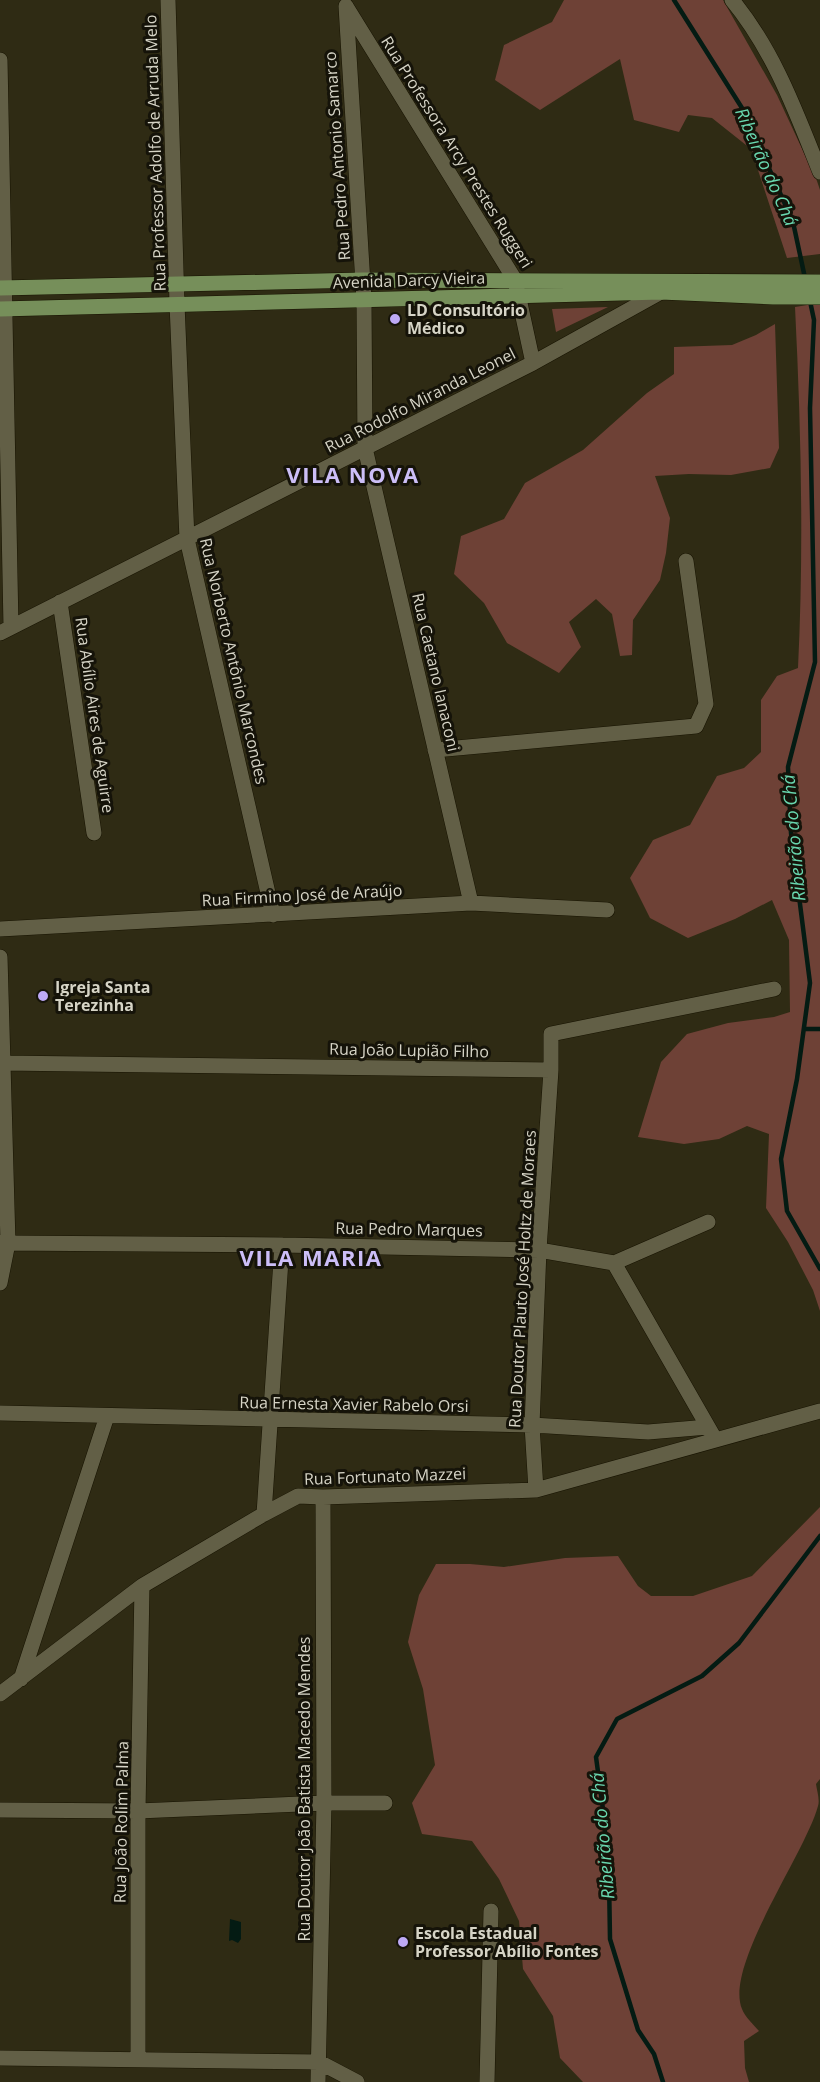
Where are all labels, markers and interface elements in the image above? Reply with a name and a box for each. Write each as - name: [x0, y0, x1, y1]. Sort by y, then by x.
- street label: Rua Professor Adolfo de Arruda Melo: [139, 14, 171, 292]
- street label: Rua Professora Arcy Prestes Ruggeri: [376, 32, 538, 272]
- street label: Rua Pedro Antonio Samarco: [319, 51, 355, 261]
- water label: Ribeirão do Chá: [730, 104, 804, 230]
- street label: Avenida Darcy Vieira: [332, 266, 486, 294]
- place label: LD Consultório Médico: [407, 299, 525, 339]
- marker: LD Consultório Médico: [388, 312, 402, 326]
- street label: Rua Rodolfo Miranda Leonel: [321, 342, 519, 458]
- district label: VILA NOVA: [286, 459, 420, 489]
- street label: Rua Norberto Antônio Marcondes: [195, 536, 273, 786]
- street label: Rua Caetano Ianaconi: [407, 591, 465, 753]
- street label: Rua Abílio Aires de Aguirre: [70, 616, 120, 814]
- water label: Ribeirão do Chá: [776, 774, 811, 902]
- street label: Rua Firmino José de Araújo: [201, 879, 403, 911]
- place label: Igreja Santa Terezinha: [55, 976, 150, 1016]
- marker: Igreja Santa Terezinha: [36, 989, 50, 1003]
- street label: Rua João Lupião Filho: [329, 1038, 489, 1062]
- street label: Rua Doutor Plauto José Holtz de Moraes: [503, 1130, 541, 1428]
- street label: Rua Pedro Marques: [335, 1217, 483, 1241]
- district label: VILA MARIA: [240, 1242, 382, 1272]
- street label: Rua Ernesta Xavier Rabelo Orsi: [239, 1391, 469, 1417]
- street label: Rua Fortunato Mazzei: [304, 1462, 466, 1490]
- street label: Rua Doutor João Batista Macedo Mendes: [293, 1637, 315, 1941]
- street label: Rua João Rolim Palma: [109, 1741, 133, 1903]
- water label: Ribeirão do Chá: [585, 1772, 620, 1900]
- place label: Escola Estadual Professor Abílio Fontes: [415, 1922, 599, 1962]
- marker: Escola Estadual Professor Abílio Fontes: [396, 1935, 410, 1949]

